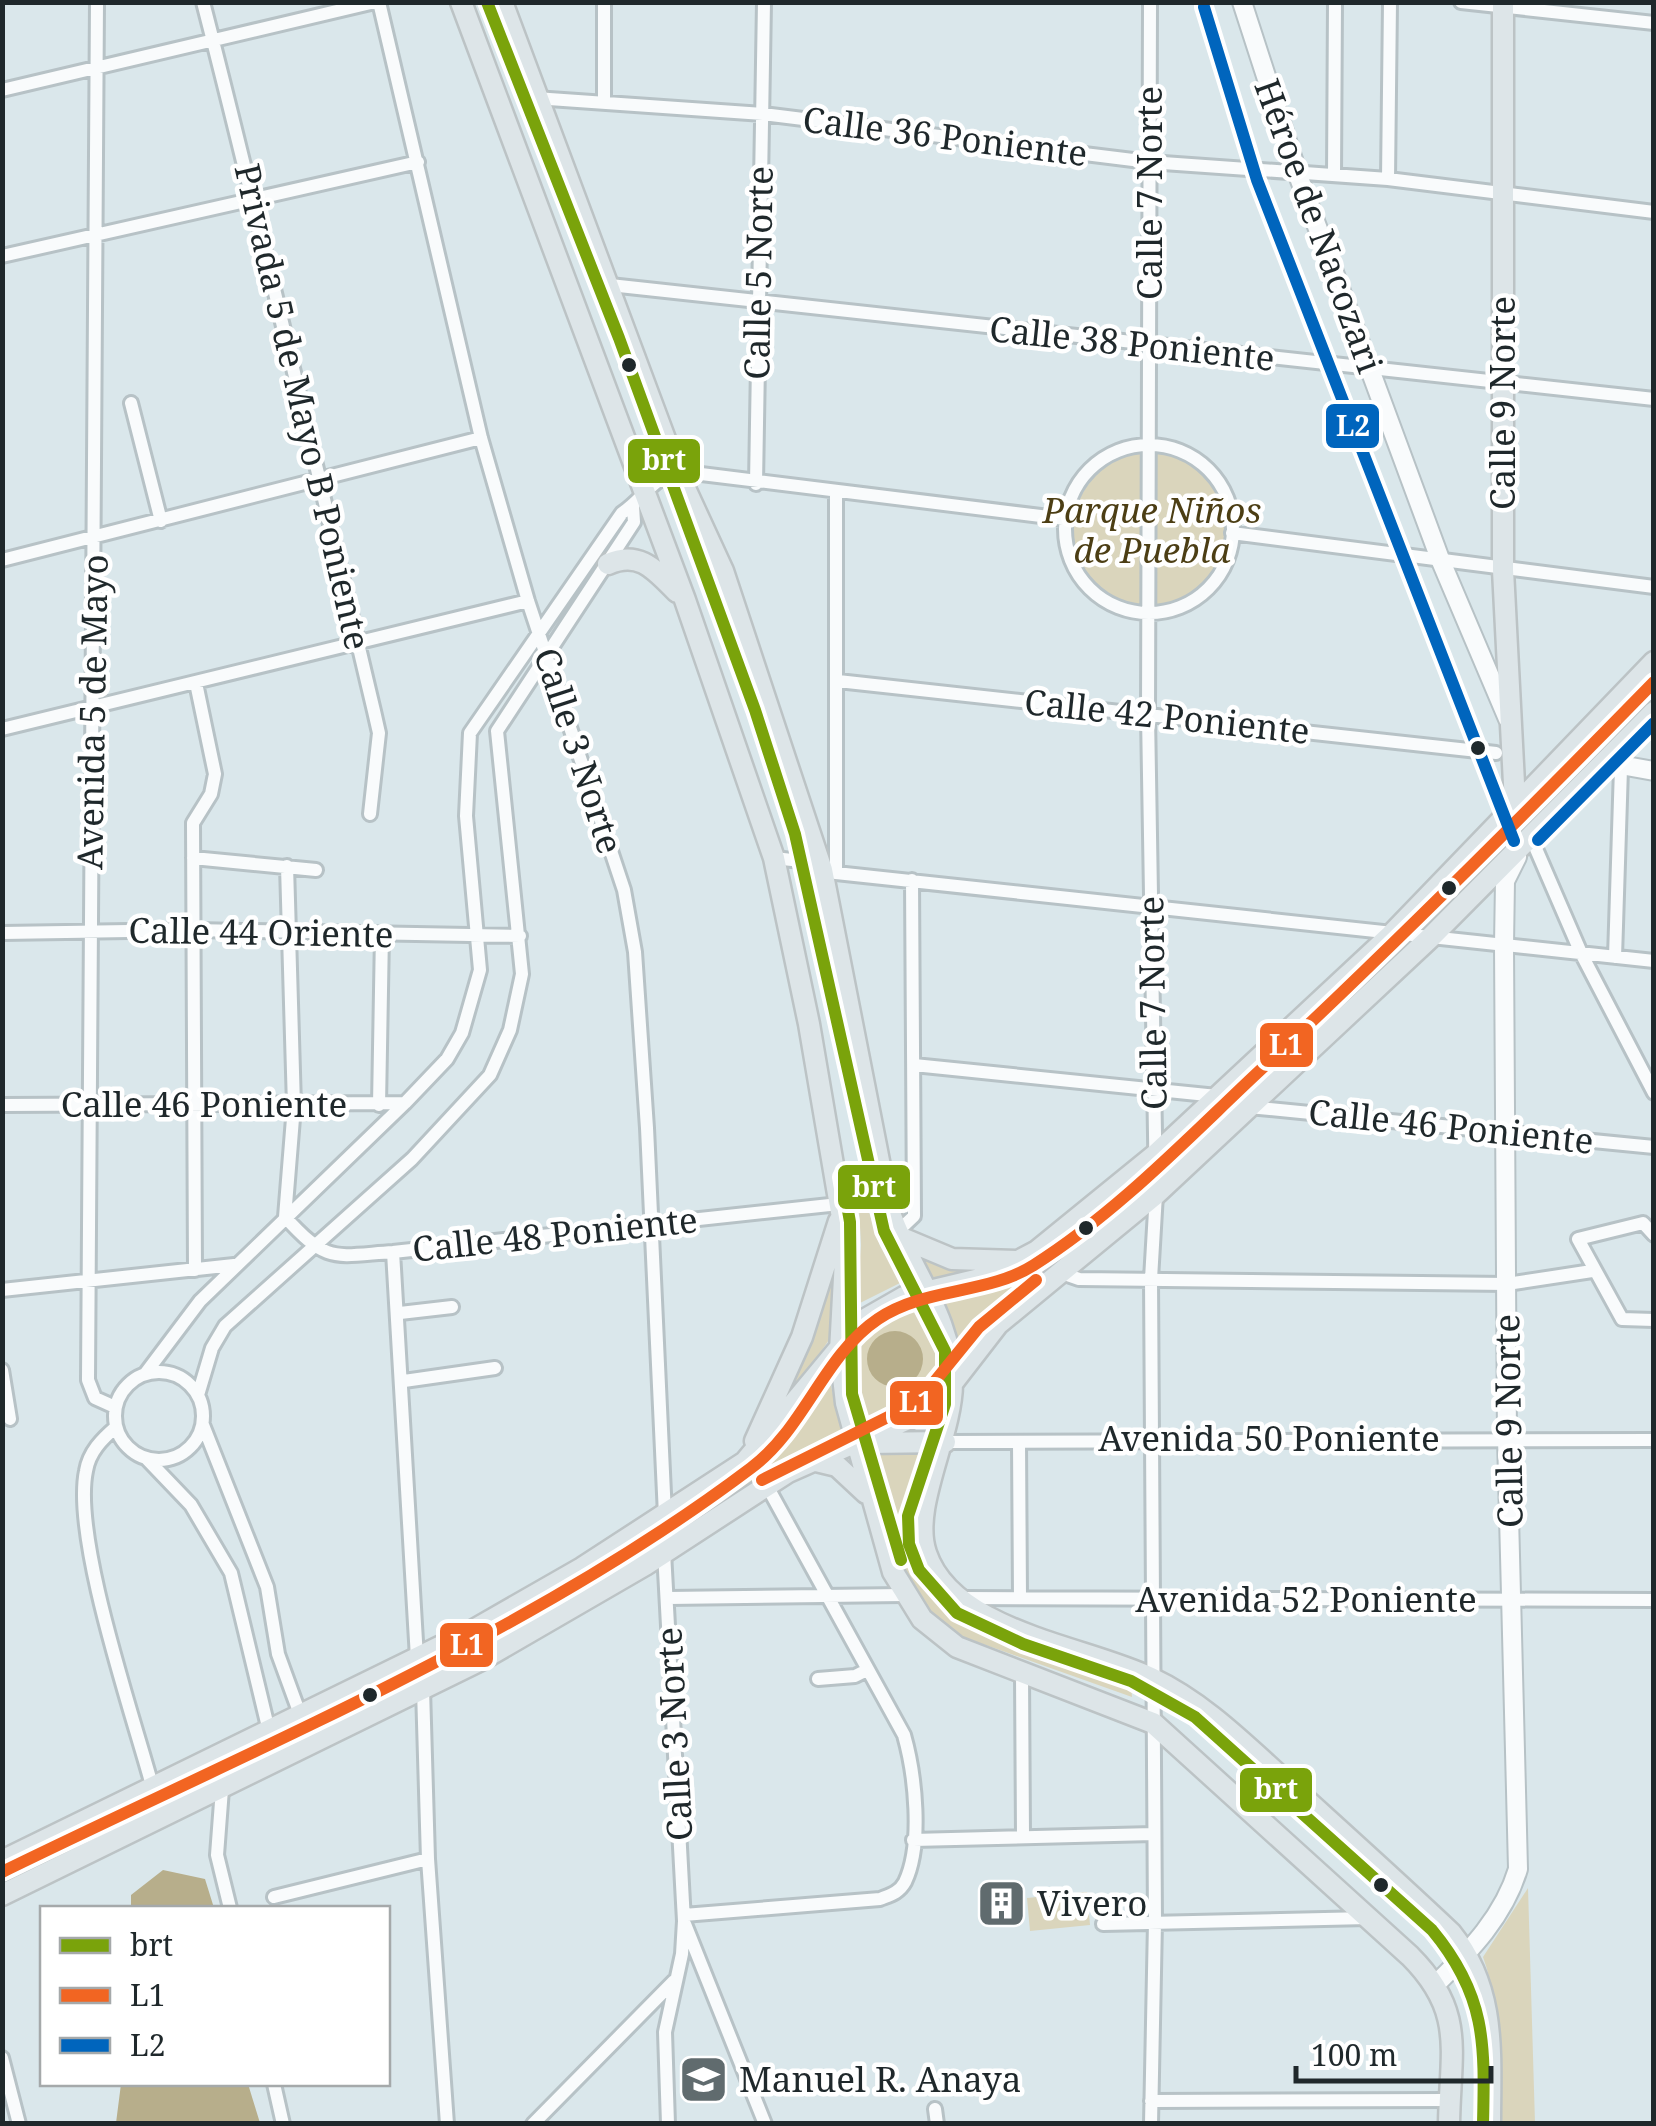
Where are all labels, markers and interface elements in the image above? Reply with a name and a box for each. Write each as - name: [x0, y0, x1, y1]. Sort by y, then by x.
- street label: Héroe de Nacozari: [1244, 72, 1394, 379]
- street label: Calle 7 Norte: [1125, 86, 1172, 300]
- street label: Calle 36 Poniente: [800, 95, 1090, 176]
- street label: Privada 5 de Mayo B Poniente: [225, 159, 382, 654]
- street label: Calle 5 Norte: [732, 166, 783, 380]
- street label: Calle 9 Norte: [1478, 296, 1525, 510]
- street label: Calle 38 Poniente: [987, 304, 1277, 381]
- unlabelled marker: [619, 355, 639, 375]
- line badge: L2: [1324, 402, 1381, 450]
- text: L2: [1336, 406, 1370, 444]
- line badge: brt: [626, 437, 702, 485]
- text: brt: [642, 440, 686, 478]
- park label: Parque Niños de Puebla: [1041, 486, 1262, 573]
- street label: Avenida 5 de Mayo: [65, 554, 118, 870]
- street label: Calle 3 Norte: [524, 642, 635, 859]
- street label: Calle 42 Poniente: [1022, 677, 1312, 754]
- unlabelled marker: [1468, 738, 1488, 758]
- unlabelled marker: [1439, 878, 1459, 898]
- street label: Calle 7 Norte: [1126, 896, 1177, 1110]
- street label: Calle 44 Oriente: [128, 906, 394, 957]
- line badge: L1: [1258, 1021, 1315, 1069]
- text: L1: [1269, 1025, 1303, 1063]
- street label: Calle 46 Poniente: [61, 1080, 347, 1127]
- street label: Calle 46 Poniente: [1306, 1087, 1596, 1164]
- line badge: brt: [836, 1163, 912, 1211]
- text: brt: [852, 1167, 896, 1205]
- street label: Calle 48 Poniente: [410, 1195, 700, 1272]
- unlabelled marker: [1076, 1218, 1096, 1238]
- street label: Calle 9 Norte: [1482, 1314, 1533, 1528]
- line badge: L1: [888, 1379, 945, 1427]
- text: L1: [899, 1382, 933, 1420]
- street label: Avenida 50 Poniente: [1098, 1414, 1440, 1461]
- street label: Avenida 52 Poniente: [1135, 1575, 1477, 1622]
- line badge: L1: [438, 1621, 495, 1669]
- text: L1: [450, 1625, 484, 1663]
- street label: Calle 3 Norte: [644, 1626, 703, 1842]
- unlabelled marker: [360, 1685, 380, 1705]
- line badge: brt: [1238, 1766, 1314, 1814]
- text: brt: [1254, 1769, 1298, 1807]
- unlabelled marker: [1371, 1875, 1391, 1895]
- building icon: Vivero: [976, 1878, 1028, 1930]
- place label: Vivero: [1037, 1879, 1148, 1926]
- legend: [40, 1906, 390, 2086]
- text: brt: [130, 1924, 173, 1965]
- text: L1: [130, 1974, 165, 2015]
- scale bar: [1296, 2021, 1491, 2083]
- text: L2: [130, 2024, 165, 2065]
- text: 100 m: [1311, 2034, 1397, 2075]
- school or university icon: Manuel R. Anaya: [678, 2054, 730, 2106]
- place label: Manuel R. Anaya: [739, 2055, 1022, 2102]

